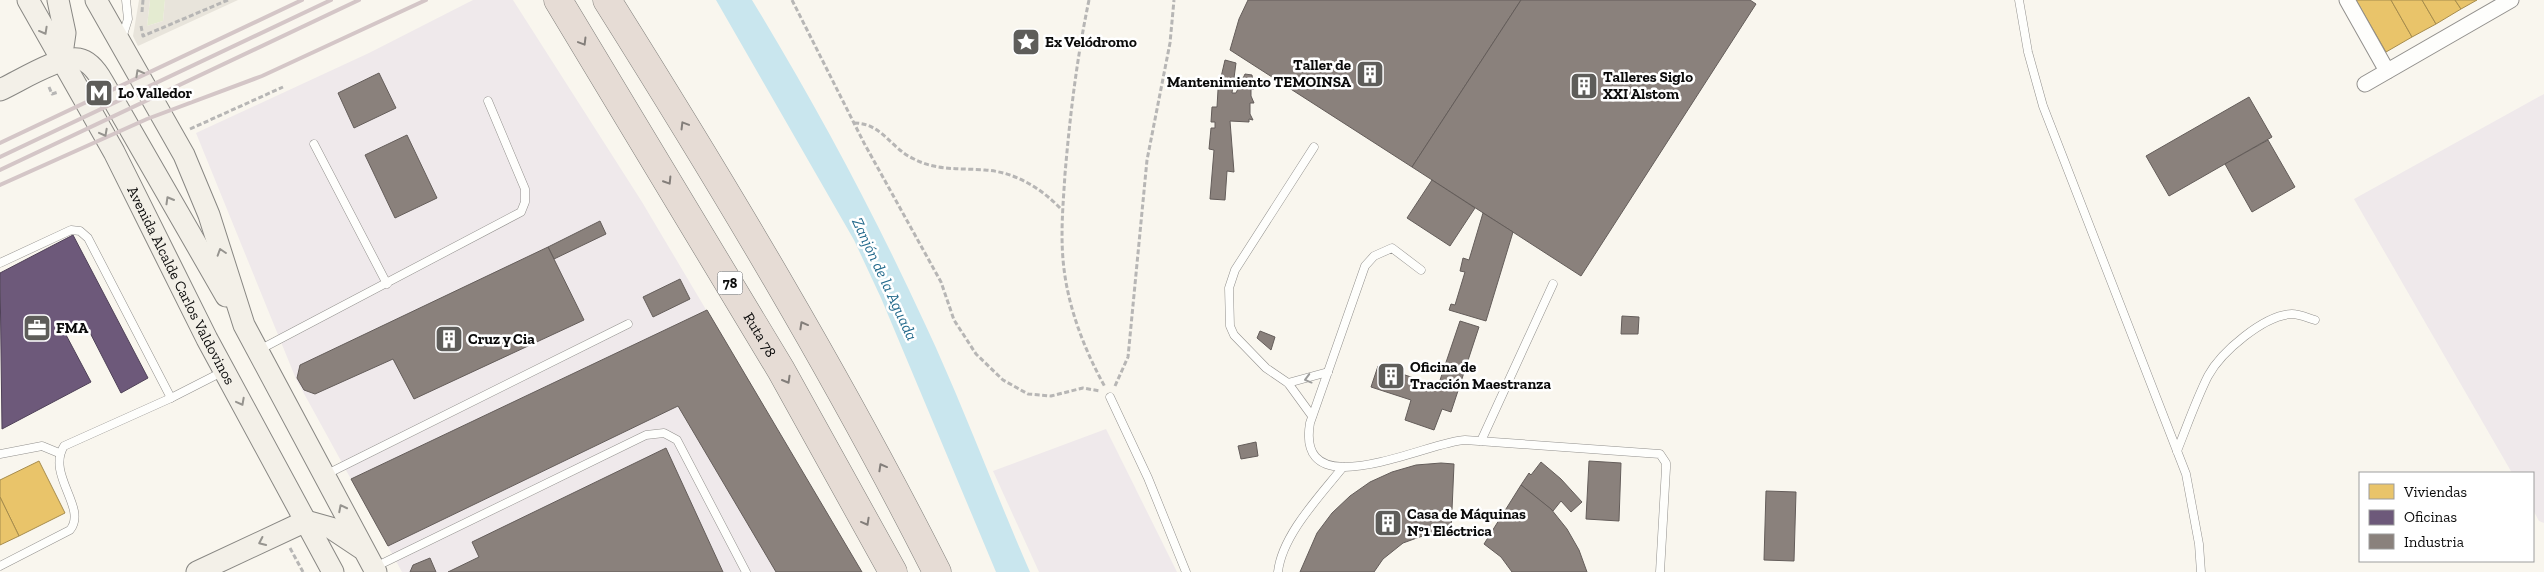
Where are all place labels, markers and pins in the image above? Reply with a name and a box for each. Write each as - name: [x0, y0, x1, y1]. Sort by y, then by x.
- place icon: Ex Velódromo: [1011, 27, 1041, 57]
- place label: Ex Velódromo: [1045, 33, 1137, 51]
- place label: Taller de Mantenimiento TEMOINSA: [1167, 56, 1352, 91]
- building icon: Taller de Mantenimiento TEMOINSA: [1355, 59, 1385, 89]
- place label: Talleres Siglo XXI Alstom: [1603, 68, 1693, 103]
- building icon: Talleres Siglo XXI Alstom: [1569, 71, 1599, 101]
- metro station icon: Lo Valledor: [84, 78, 114, 108]
- place label: Lo Valledor: [118, 84, 193, 102]
- office icon: FMA: [22, 313, 52, 343]
- place label: FMA: [56, 319, 89, 337]
- building icon: Cruz y Cia: [434, 324, 464, 354]
- place label: Cruz y Cia: [468, 330, 535, 348]
- place label: Oficina de Tracción Maestranza: [1410, 358, 1551, 393]
- building icon: Oficina de Tracción Maestranza: [1376, 361, 1406, 391]
- place label: Casa de Máquinas N°1 Eléctrica: [1407, 505, 1526, 540]
- building icon: Casa de Máquinas N°1 Eléctrica: [1373, 508, 1403, 538]

